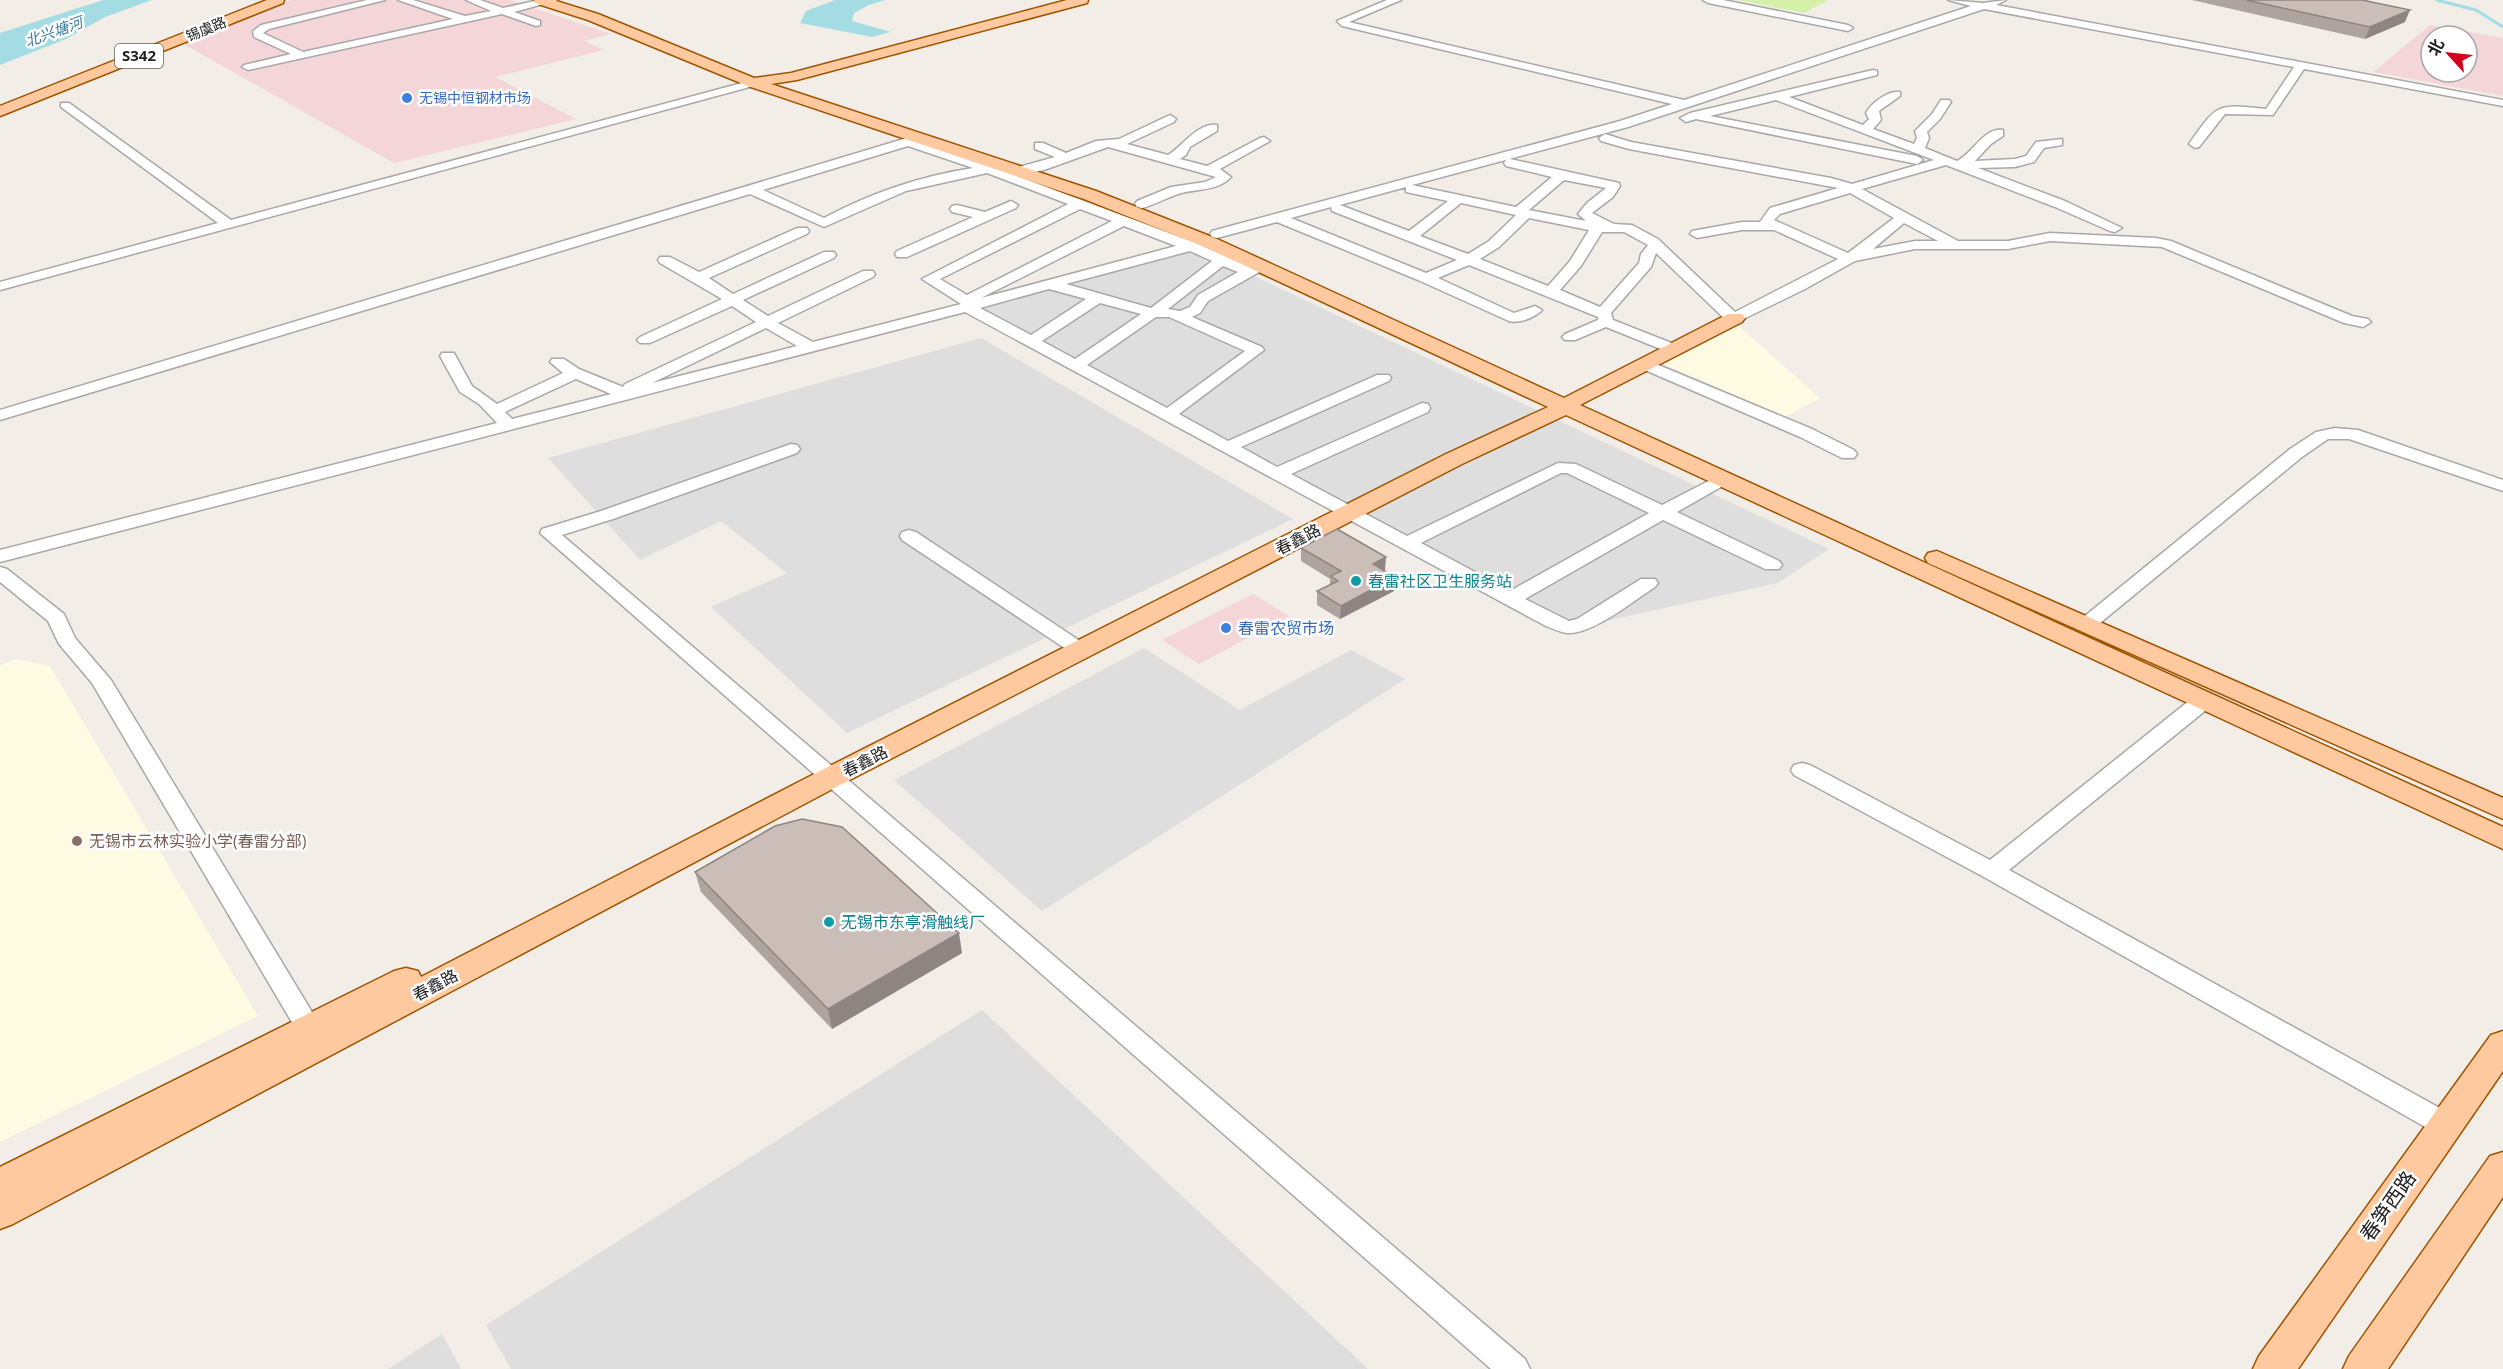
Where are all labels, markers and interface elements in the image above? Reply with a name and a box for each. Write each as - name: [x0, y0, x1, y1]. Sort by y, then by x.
- water label: 北兴塘河: [22, 10, 88, 51]
- street label: 锡虞路: [183, 12, 229, 45]
- north arrow: [2419, 24, 2479, 84]
- text: 北: [2422, 35, 2449, 59]
- road number: S342: [115, 44, 163, 68]
- place label: 无锡中恒钢材市场: [419, 88, 531, 107]
- marker: 无锡中恒钢材市场: [400, 91, 414, 105]
- street label: 春鑫路: [1272, 518, 1324, 560]
- place label: 春雷社区卫生服务站: [1368, 570, 1512, 592]
- marker: 春雷社区卫生服务站: [1349, 574, 1363, 588]
- place label: 春雷农贸市场: [1238, 617, 1334, 639]
- marker: 春雷农贸市场: [1219, 621, 1233, 635]
- street label: 春鑫路: [839, 740, 891, 782]
- place label: 无锡市云林实验小学(春雷分部): [89, 830, 307, 852]
- marker: 无锡市云林实验小学(春雷分部): [70, 834, 84, 848]
- place label: 无锡市东亭滑触线厂: [841, 911, 985, 933]
- marker: 无锡市东亭滑触线厂: [822, 915, 836, 929]
- street label: 春鑫路: [409, 964, 461, 1006]
- street label: 春笋西路: [2354, 1165, 2422, 1246]

